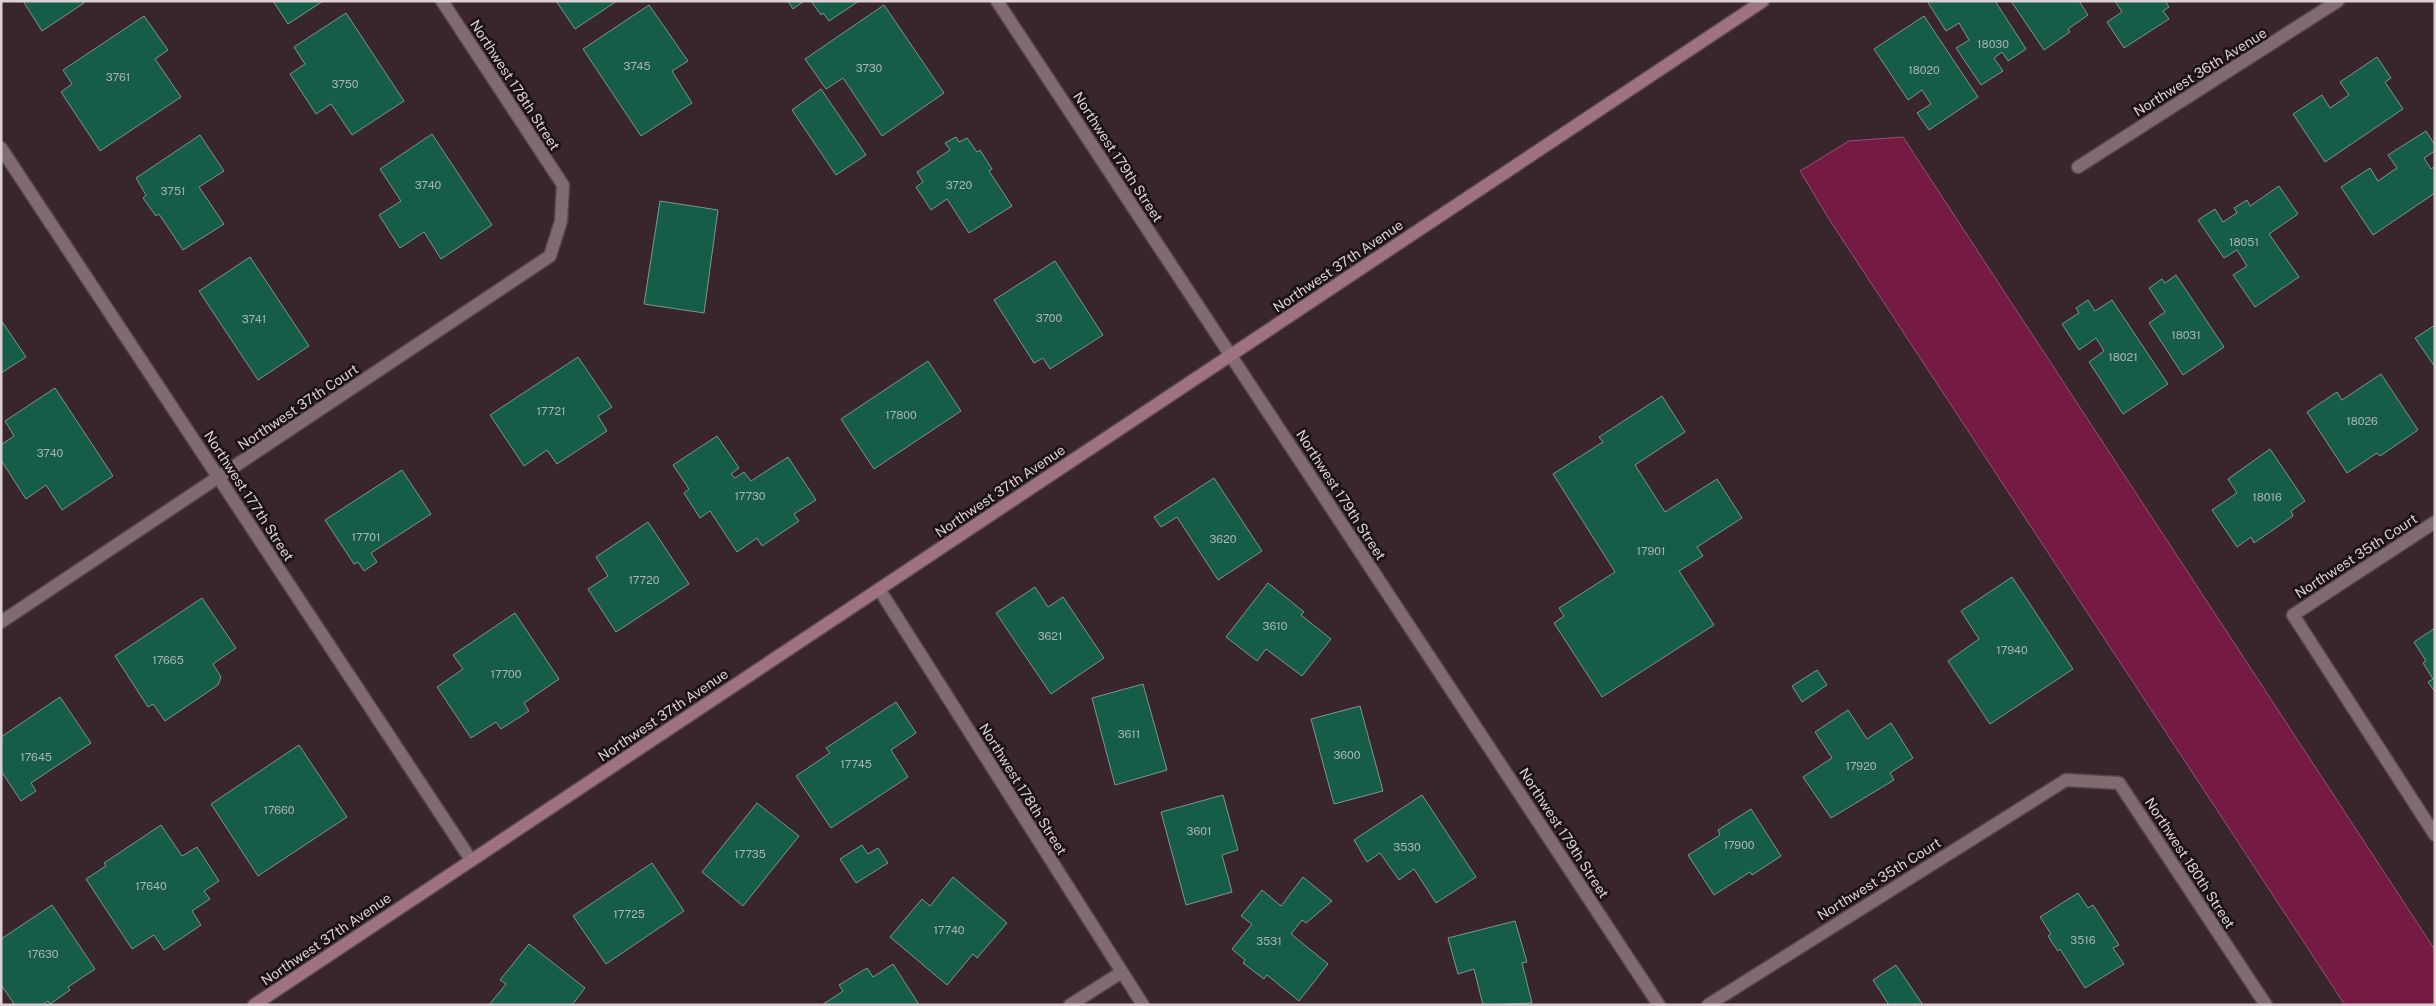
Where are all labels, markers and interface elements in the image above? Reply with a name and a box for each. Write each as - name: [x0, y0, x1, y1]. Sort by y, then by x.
- street label: Northwest 178th Street: [467, 17, 563, 153]
- street label: Northwest 36th Avenue: [2131, 24, 2270, 120]
- house number: 18030: [1977, 38, 2009, 50]
- house number: 3745: [624, 60, 650, 72]
- house number: 3730: [856, 62, 883, 74]
- house number: 18020: [1908, 64, 1940, 76]
- house number: 3761: [106, 71, 130, 83]
- house number: 3750: [331, 78, 359, 90]
- street label: Northwest 179th Street: [1070, 89, 1166, 225]
- house number: 3740: [415, 179, 442, 191]
- house number: 3720: [946, 179, 973, 191]
- house number: 3751: [161, 185, 185, 197]
- street label: Northwest 37th Avenue: [1270, 216, 1406, 316]
- house number: 18051: [2229, 236, 2259, 248]
- house number: 3700: [1036, 312, 1063, 324]
- house number: 3741: [242, 313, 266, 325]
- house number: 18031: [2171, 329, 2201, 341]
- house number: 18021: [2108, 351, 2138, 363]
- street label: Northwest 37th Court: [235, 361, 361, 453]
- house number: 17721: [537, 405, 565, 417]
- house number: 17800: [885, 409, 917, 421]
- house number: 18026: [2346, 415, 2378, 427]
- street label: Northwest 179th Street: [1293, 427, 1389, 563]
- street label: Northwest 177th Street: [201, 428, 297, 564]
- street label: Northwest 37th Avenue: [932, 441, 1068, 541]
- house number: 3740: [37, 447, 64, 459]
- house number: 17730: [734, 490, 766, 502]
- house number: 18016: [2252, 491, 2282, 503]
- street label: Northwest 35th Court: [2292, 510, 2420, 602]
- house number: 17701: [352, 531, 380, 543]
- house number: 3620: [1210, 533, 1237, 545]
- house number: 17901: [1637, 545, 1665, 557]
- house number: 17720: [628, 574, 660, 586]
- house number: 3610: [1263, 620, 1288, 632]
- house number: 3621: [1038, 630, 1062, 642]
- house number: 17940: [1996, 644, 2028, 656]
- house number: 17665: [152, 654, 184, 666]
- street label: Northwest 37th Avenue: [595, 665, 731, 765]
- house number: 17700: [490, 668, 522, 680]
- street label: Northwest 178th Street: [976, 720, 1070, 858]
- house number: 3611: [1118, 728, 1140, 740]
- house number: 3600: [1333, 749, 1361, 761]
- house number: 17645: [20, 751, 52, 763]
- house number: 17745: [840, 758, 872, 770]
- house number: 17920: [1845, 760, 1877, 772]
- street label: Northwest 179th Street: [1516, 765, 1612, 901]
- street label: Northwest 180th Street: [2142, 795, 2238, 931]
- house number: 17660: [263, 804, 295, 816]
- house number: 3601: [1187, 825, 1211, 837]
- street label: Northwest 35th Court: [1814, 834, 1944, 924]
- house number: 17900: [1723, 839, 1755, 851]
- house number: 3530: [1393, 841, 1421, 853]
- house number: 17735: [734, 848, 766, 860]
- house number: 17640: [135, 880, 167, 892]
- street label: Northwest 37th Avenue: [258, 889, 394, 989]
- house number: 17725: [613, 908, 645, 920]
- house number: 17740: [933, 924, 965, 936]
- house number: 3516: [2070, 934, 2096, 946]
- house number: 3531: [1256, 935, 1282, 947]
- house number: 17630: [27, 948, 59, 960]

